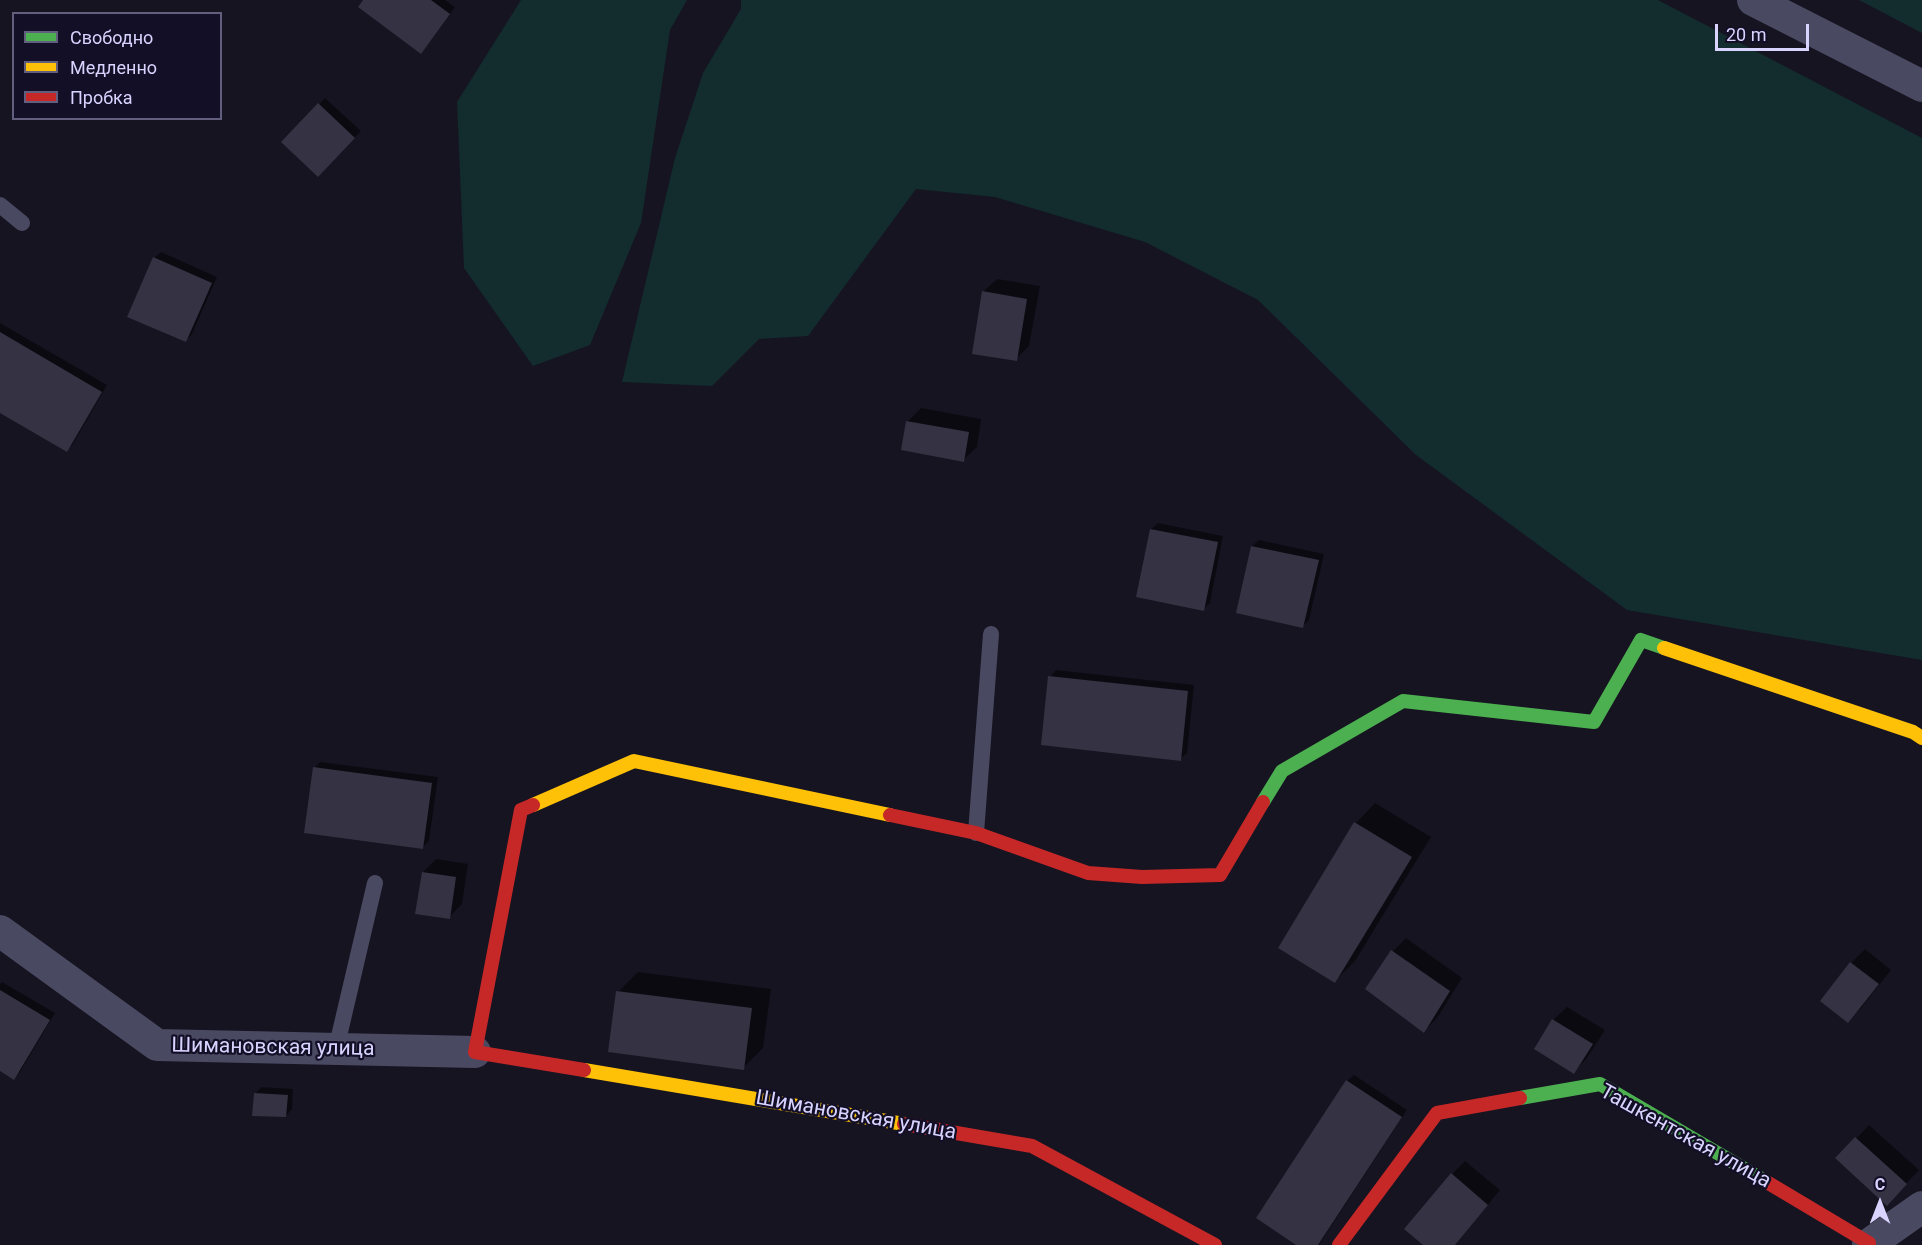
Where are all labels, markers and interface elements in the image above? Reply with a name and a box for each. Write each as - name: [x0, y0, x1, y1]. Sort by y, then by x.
- legend: [12, 12, 222, 120]
- scale bar: [1718, 12, 1812, 50]
- text: 20 m: [1726, 24, 1766, 45]
- text: Свободно: [70, 27, 153, 48]
- text: Медленно: [70, 57, 157, 78]
- text: Пробка: [70, 87, 133, 108]
- street label: Шимановская улица: [171, 1034, 375, 1062]
- street label: Ташкентская улица: [1595, 1080, 1775, 1194]
- street label: Шимановская улица: [754, 1086, 958, 1146]
- north arrow: [1850, 1173, 1910, 1233]
- text: С: [1875, 1175, 1885, 1194]

